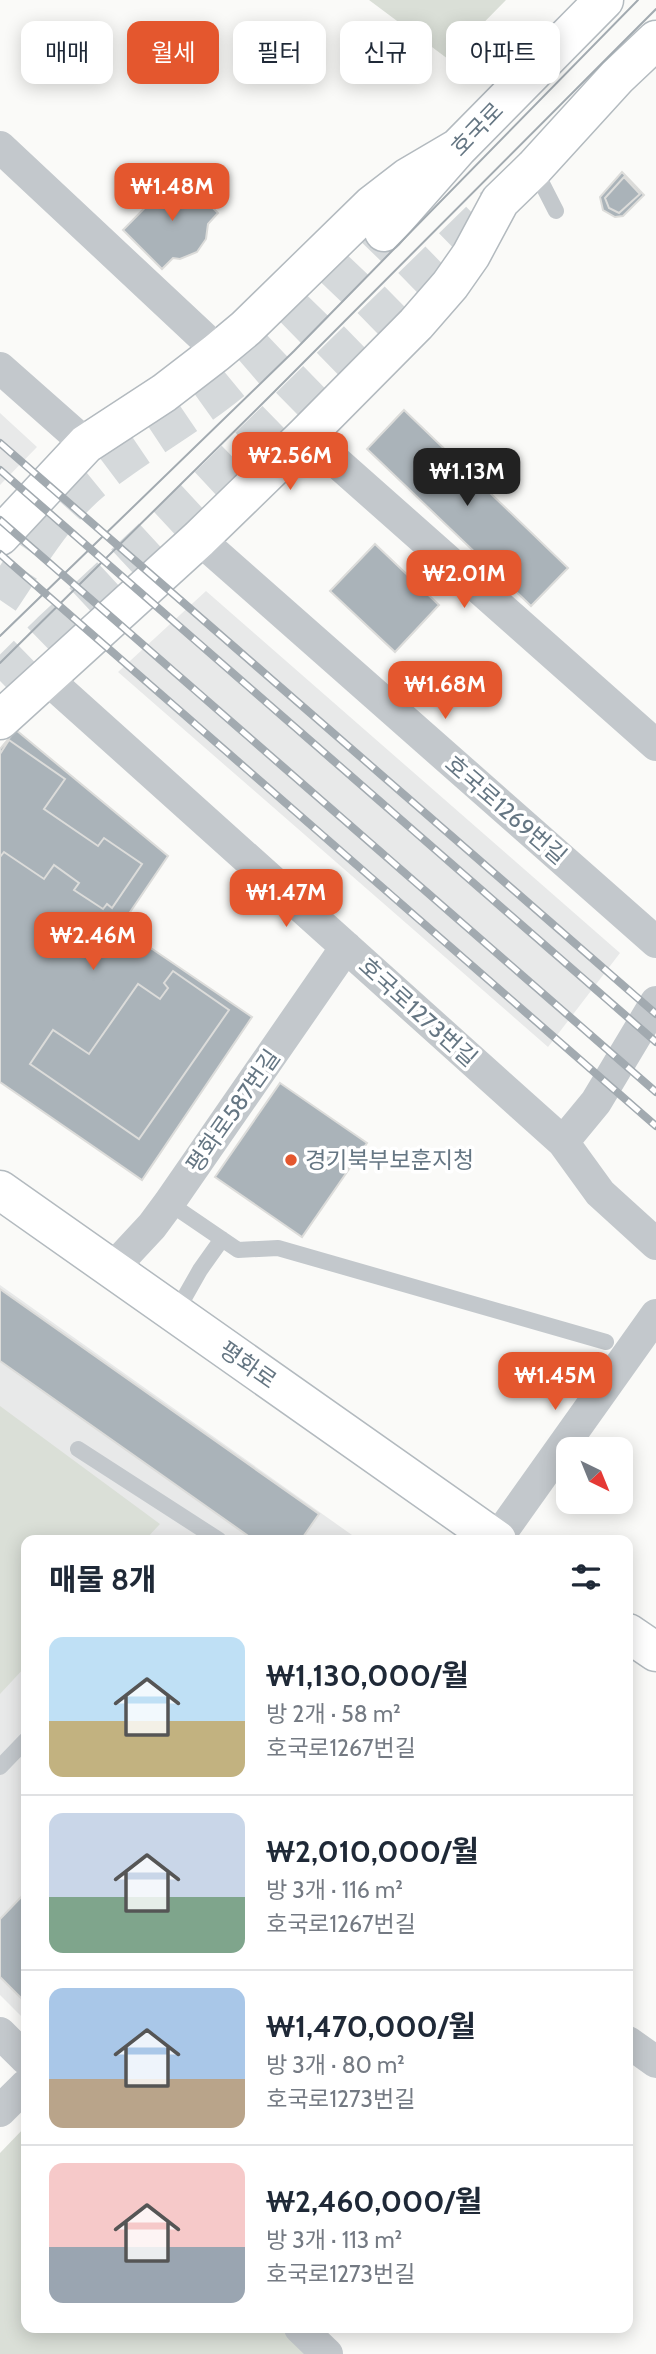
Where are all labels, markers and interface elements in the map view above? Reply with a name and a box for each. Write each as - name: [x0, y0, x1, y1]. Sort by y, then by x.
- chip: 매매: [21, 21, 113, 84]
- chip: 월세: [127, 21, 219, 84]
- chip: 필터: [233, 21, 326, 84]
- chip: 신규: [340, 21, 432, 84]
- chip: 아파트: [446, 21, 560, 84]
- street label: 호국로: [445, 96, 509, 162]
- pin: ₩1.48M: [115, 164, 229, 223]
- text: ₩1.48M: [130, 172, 214, 200]
- pin: ₩2.56M: [233, 433, 347, 492]
- text: ₩2.56M: [248, 441, 332, 469]
- pin: ₩1.13M: [410, 448, 524, 508]
- text: ₩1.13M: [429, 457, 505, 485]
- pin: ₩2.01M: [407, 550, 521, 610]
- text: ₩2.01M: [422, 559, 506, 587]
- pin: ₩1.68M: [388, 662, 502, 721]
- text: ₩1.68M: [404, 670, 486, 698]
- street label: 호국로1269번길: [440, 750, 572, 870]
- pin: ₩1.47M: [229, 870, 343, 929]
- text: ₩1.47M: [246, 878, 326, 906]
- pin: ₩2.46M: [36, 912, 150, 972]
- text: ₩2.46M: [50, 921, 136, 949]
- street label: 호국로1273번길: [353, 952, 483, 1072]
- street label: 평화로587번길: [180, 1044, 286, 1178]
- place label: 경기북부보훈지청: [305, 1146, 474, 1174]
- marker: 경기북부보훈지청: [283, 1152, 299, 1168]
- street label: 평화로: [214, 1335, 282, 1395]
- pin: ₩1.45M: [498, 1352, 612, 1412]
- text: ₩1.45M: [514, 1361, 596, 1389]
- north arrow: [556, 1437, 634, 1514]
- map controls: [556, 1437, 633, 1514]
- icon: filters: [567, 1558, 605, 1596]
- text: 매물 8개: [49, 1561, 157, 1598]
- text: ₩1,130,000/월: [266, 1657, 469, 1694]
- icon: home: [105, 1665, 189, 1749]
- text: 방 2개 · 58 m²: [266, 1700, 401, 1728]
- text: 호국로1267번길: [266, 1734, 416, 1762]
- text: ₩2,010,000/월: [266, 1833, 479, 1870]
- icon: home: [105, 1841, 189, 1925]
- text: 방 3개 · 116 m²: [266, 1876, 403, 1904]
- text: 호국로1267번길: [266, 1910, 416, 1938]
- text: ₩1,470,000/월: [266, 2008, 476, 2045]
- icon: home: [105, 2016, 189, 2100]
- text: 방 3개 · 80 m²: [266, 2051, 405, 2079]
- text: 호국로1273번길: [266, 2085, 415, 2113]
- text: ₩2,460,000/월: [266, 2183, 482, 2220]
- icon: home: [105, 2191, 189, 2275]
- text: 방 3개 · 113 m²: [266, 2226, 402, 2254]
- text: 호국로1273번길: [266, 2260, 415, 2288]

